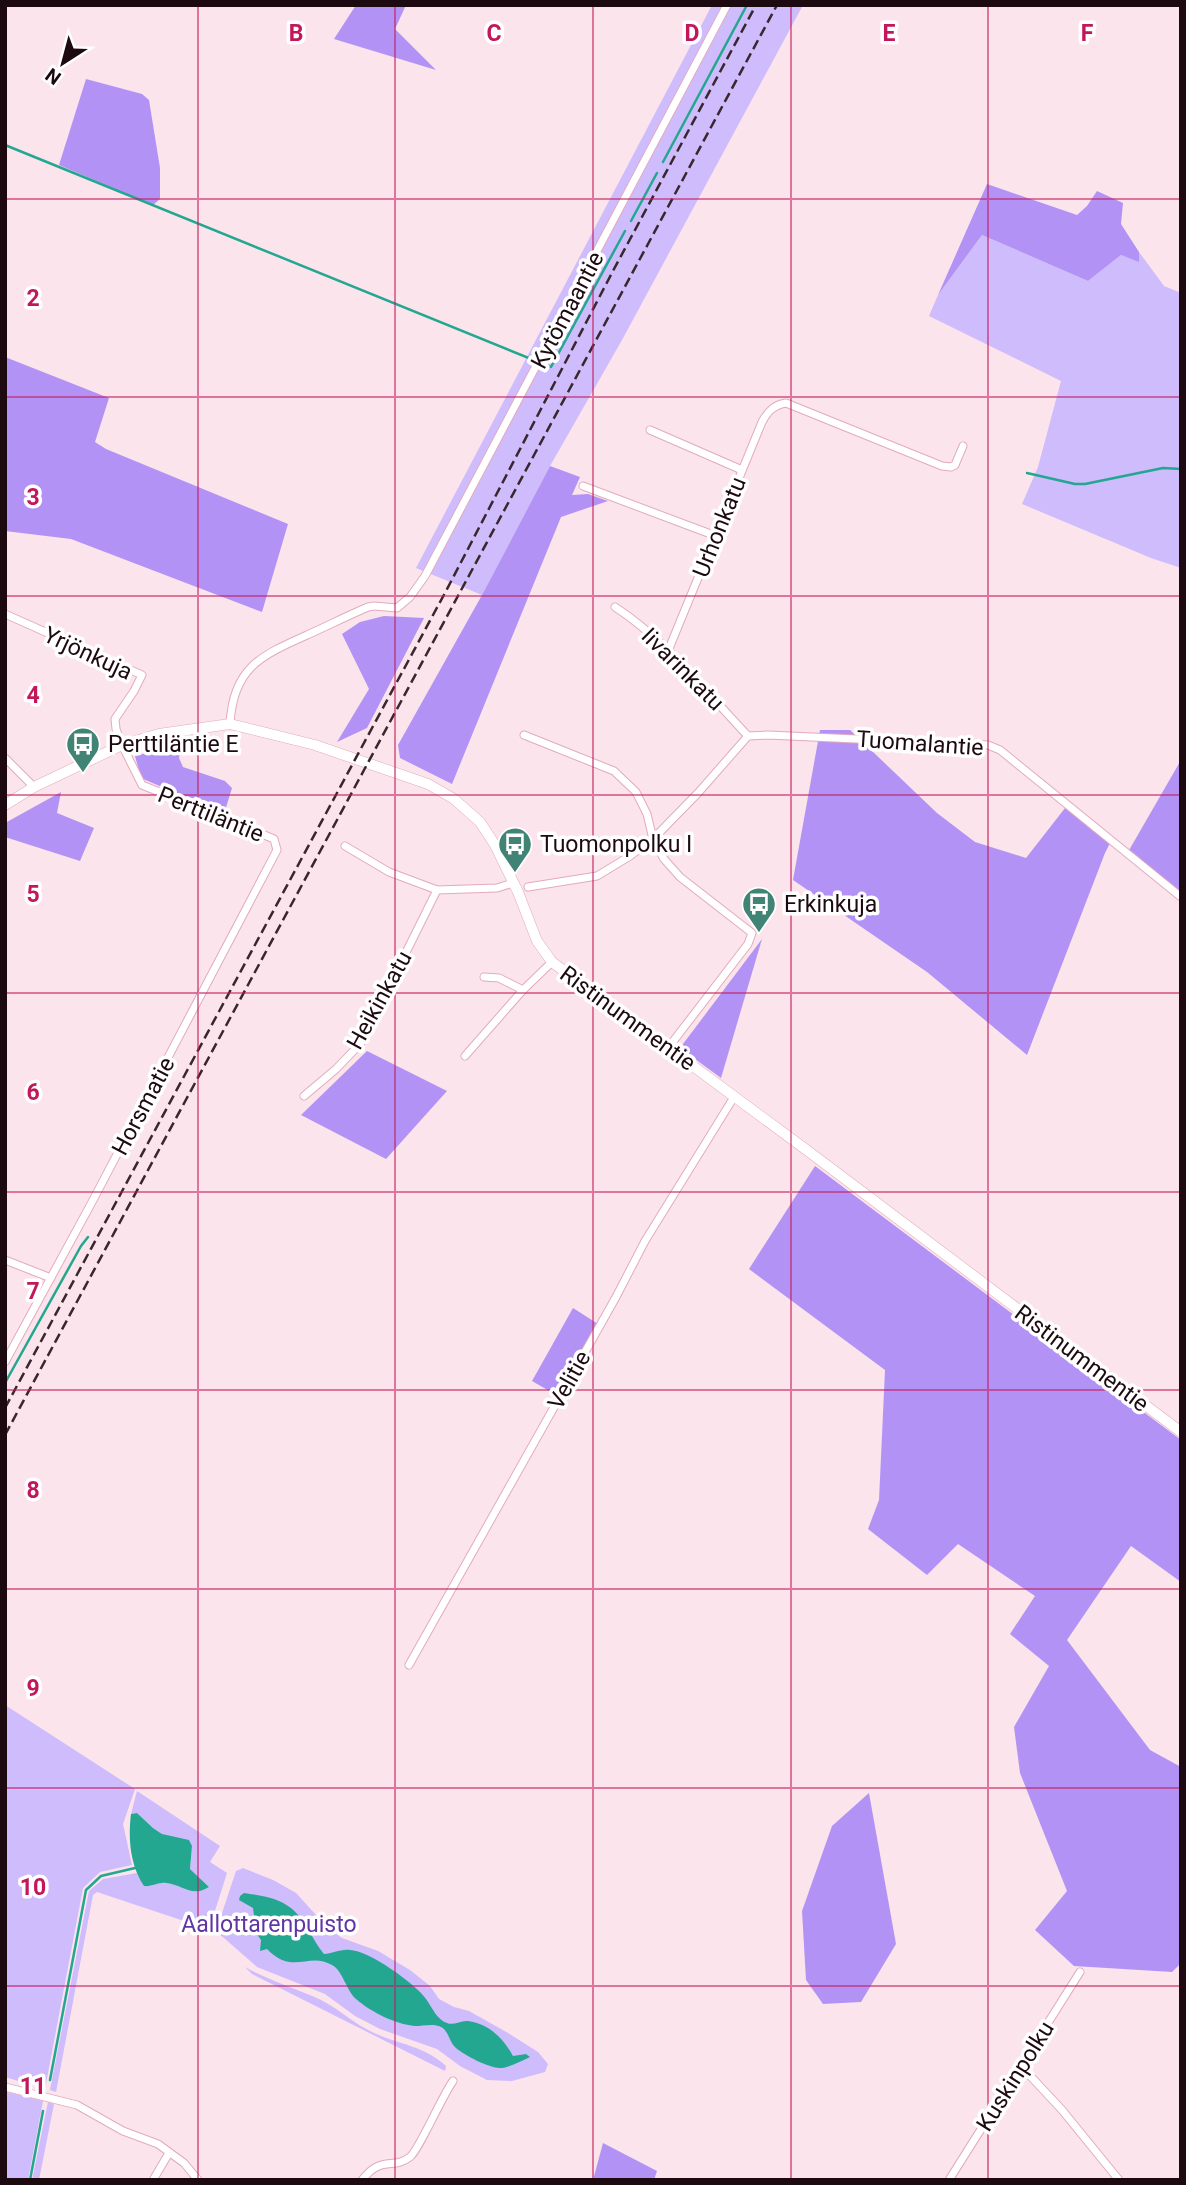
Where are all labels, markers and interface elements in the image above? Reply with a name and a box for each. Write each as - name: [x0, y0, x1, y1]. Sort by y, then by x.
- text: B: [289, 20, 303, 47]
- text: C: [486, 20, 502, 47]
- text: D: [685, 20, 699, 47]
- text: E: [883, 20, 896, 47]
- text: F: [1081, 20, 1094, 47]
- north arrow: [28, 28, 98, 98]
- text: N: [41, 63, 65, 90]
- street label: Kytömaantie: [525, 247, 610, 373]
- text: 2: [26, 285, 40, 312]
- street label: Urhonkatu: [687, 473, 752, 581]
- text: 3: [26, 484, 40, 511]
- street label: Yrjönkuja: [39, 621, 136, 686]
- street label: Iivarinkatu: [636, 622, 730, 716]
- text: 4: [26, 682, 40, 709]
- bus stop icon: Perttiläntie E: [64, 725, 102, 774]
- street label: Tuomalantie: [856, 726, 984, 761]
- place label: Perttiläntie E: [108, 731, 238, 758]
- street label: Perttiläntie: [154, 781, 268, 848]
- bus stop icon: Tuomonpolku I: [496, 825, 534, 874]
- place label: Tuomonpolku I: [540, 831, 692, 858]
- text: 5: [26, 881, 40, 908]
- bus stop icon: Erkinkuja: [740, 885, 778, 934]
- place label: Erkinkuja: [784, 891, 877, 918]
- street label: Heikinkatu: [341, 946, 418, 1054]
- street label: Ristinummentie: [555, 960, 701, 1077]
- street label: Horsmatie: [106, 1053, 181, 1160]
- text: 6: [26, 1079, 40, 1106]
- text: 7: [26, 1278, 40, 1305]
- street label: Ristinummentie: [1009, 1299, 1154, 1418]
- street label: Velitie: [542, 1346, 596, 1414]
- text: 8: [26, 1477, 40, 1504]
- text: 9: [26, 1675, 40, 1702]
- text: 10: [20, 1874, 46, 1901]
- park label: Aallottarenpuisto: [181, 1911, 357, 1938]
- street label: Kuskinpolku: [971, 2016, 1060, 2136]
- text: 11: [20, 2073, 46, 2100]

